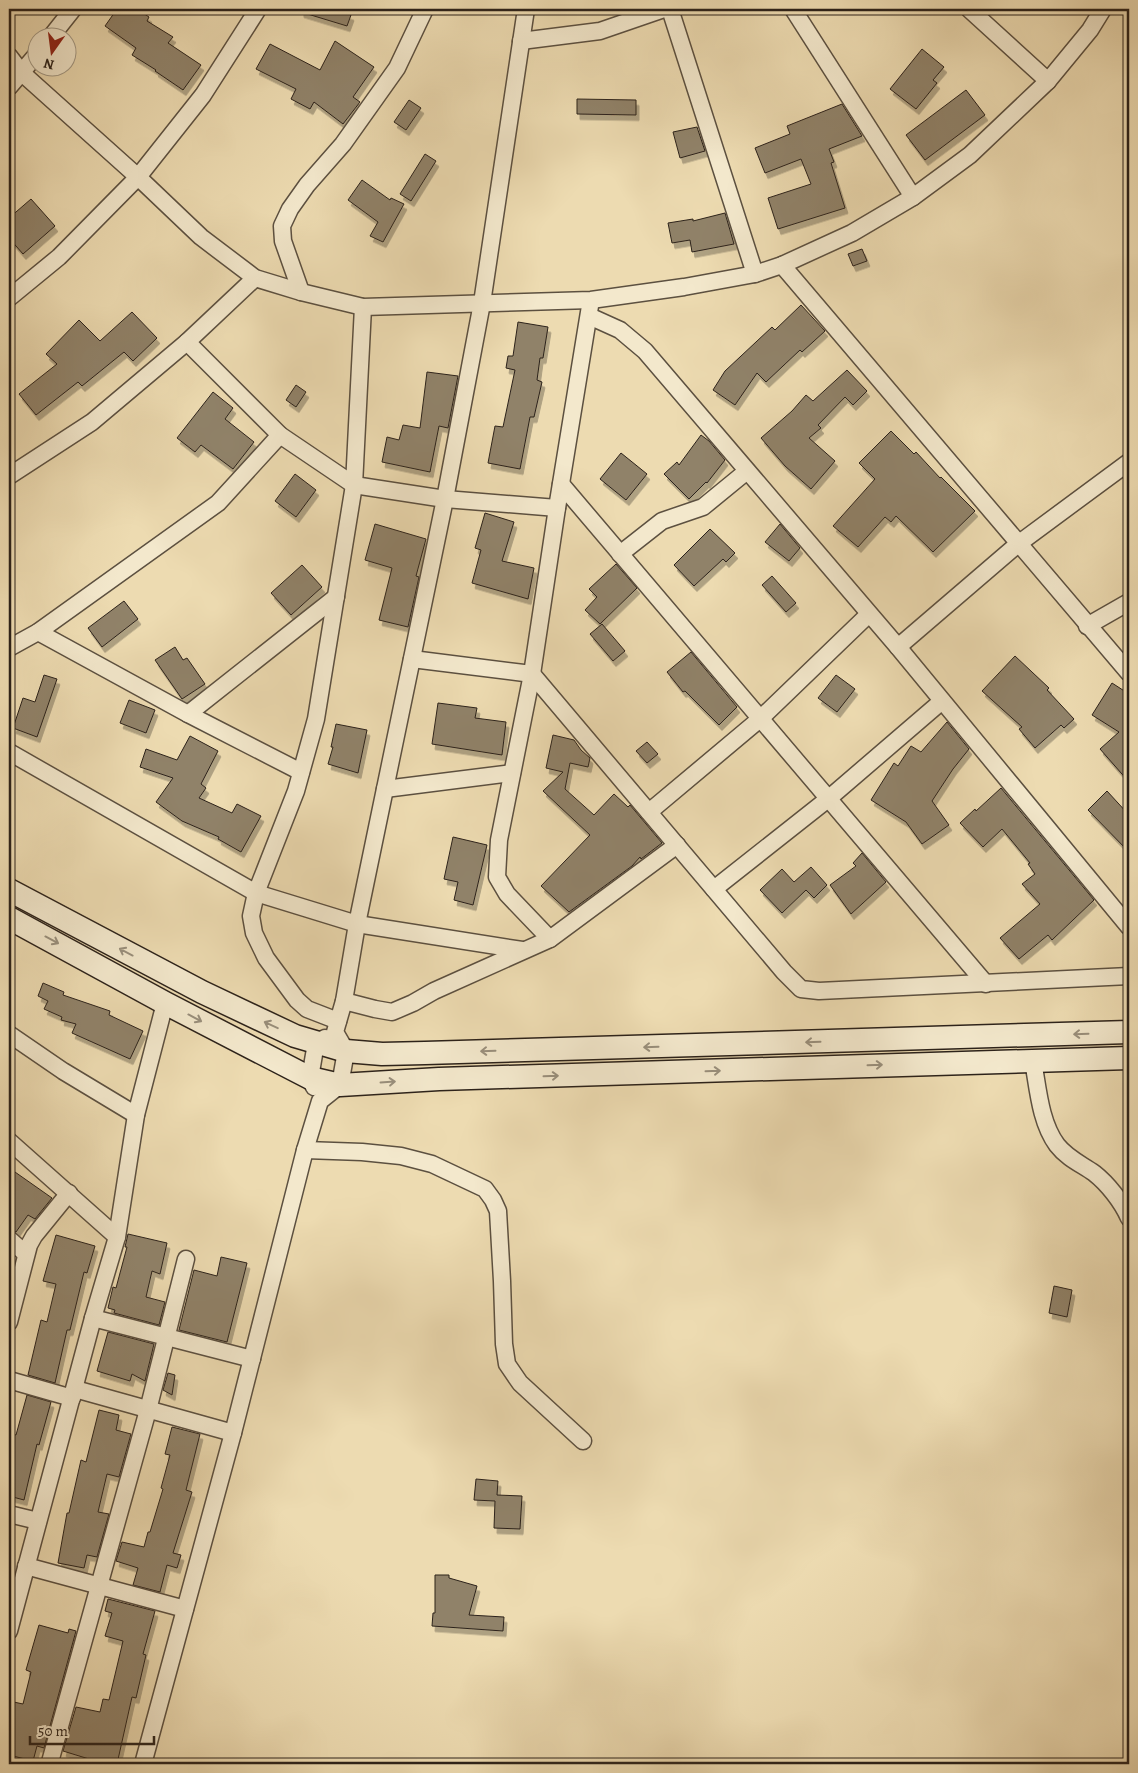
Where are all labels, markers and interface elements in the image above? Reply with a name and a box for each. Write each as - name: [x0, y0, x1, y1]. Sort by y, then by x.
- north arrow: [28, 28, 78, 78]
- text: N: [42, 54, 56, 75]
- one-way arrow: [44, 936, 59, 945]
- one-way arrow: [118, 947, 133, 957]
- one-way arrow: [187, 1013, 202, 1023]
- one-way arrow: [264, 1019, 279, 1029]
- one-way arrow: [1073, 1029, 1089, 1039]
- one-way arrow: [805, 1037, 822, 1047]
- one-way arrow: [643, 1042, 659, 1051]
- one-way arrow: [481, 1047, 497, 1056]
- one-way arrow: [867, 1061, 883, 1070]
- one-way arrow: [705, 1066, 721, 1075]
- one-way arrow: [542, 1071, 558, 1080]
- one-way arrow: [380, 1078, 396, 1087]
- scale bar: [30, 1713, 154, 1745]
- text: 50 m: [38, 1721, 68, 1741]

